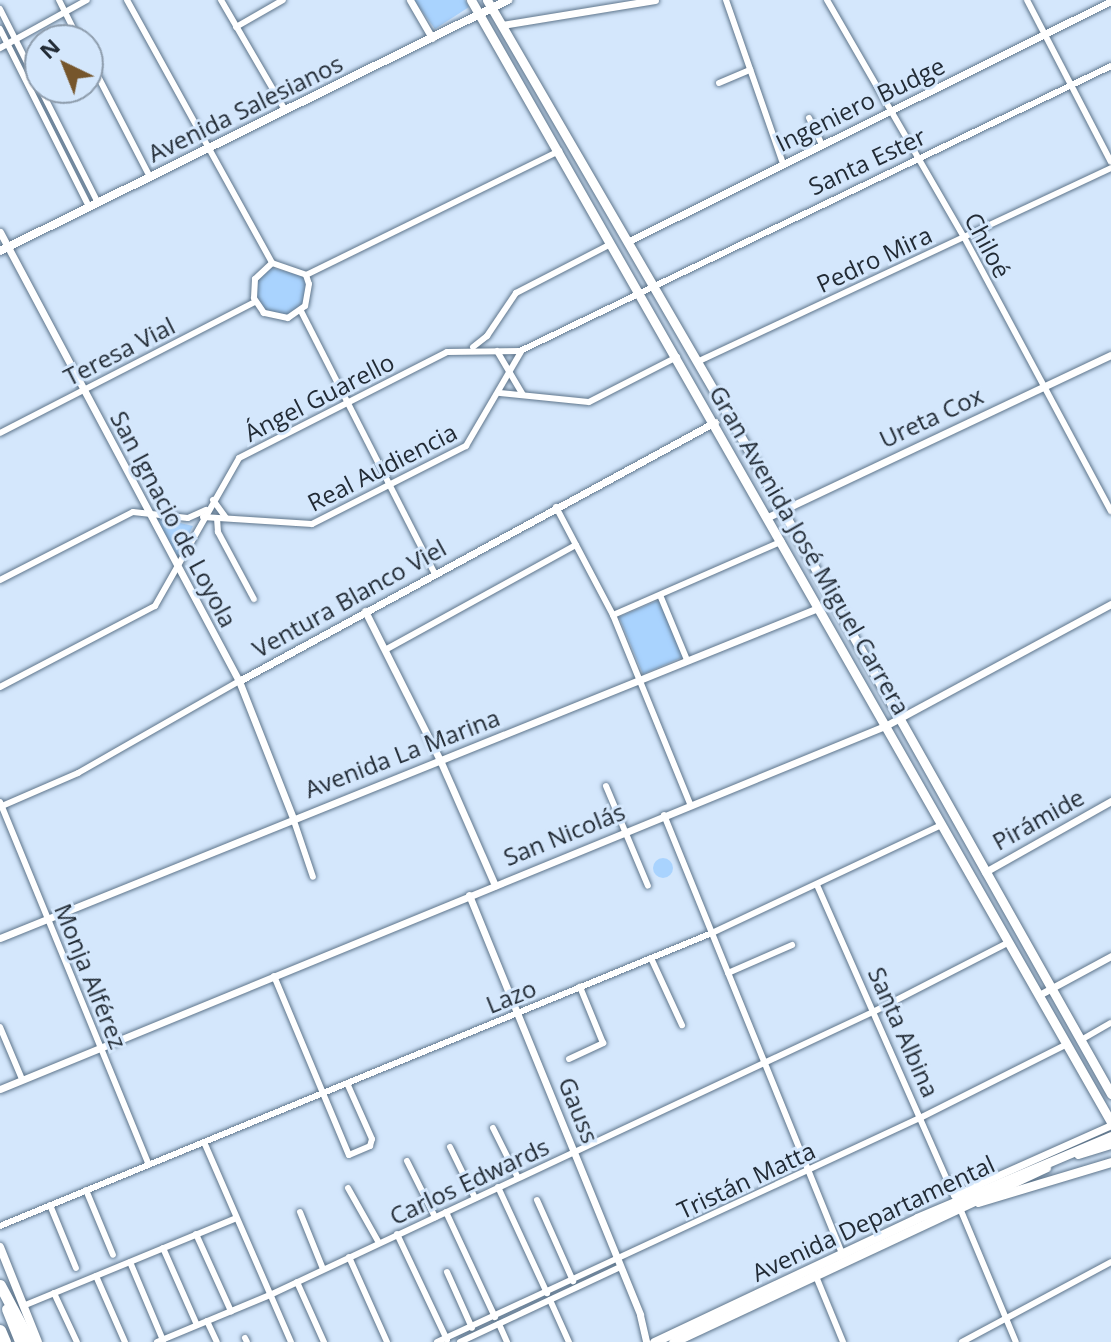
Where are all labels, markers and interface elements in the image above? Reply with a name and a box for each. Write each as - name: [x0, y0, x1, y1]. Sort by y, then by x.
- north arrow: [24, 24, 104, 104]
- text: N: [32, 31, 66, 65]
- street label: Avenida Salesianos: [143, 48, 347, 168]
- street label: Ingeniero Budge: [771, 51, 949, 157]
- street label: Santa Ester: [804, 121, 930, 201]
- street label: Chiloé: [959, 207, 1017, 283]
- street label: Pedro Mira: [812, 220, 936, 298]
- street label: Teresa Vial: [59, 311, 179, 391]
- street label: Ángel Guarello: [239, 347, 399, 447]
- street label: Gran Avenida José Miguel Carrera: [704, 380, 916, 720]
- street label: Ureta Cox: [875, 380, 987, 454]
- street label: San Ignacio de Loyola: [105, 406, 243, 632]
- street label: Real Audiencia: [303, 417, 461, 517]
- street label: Ventura Blanco Viel: [247, 533, 451, 663]
- street label: Avenida La Marina: [300, 703, 504, 803]
- street label: Pirámide: [987, 782, 1089, 856]
- street label: San Nicolás: [499, 797, 629, 871]
- street label: Monja Alférez: [49, 899, 133, 1053]
- street label: Santa Albina: [863, 962, 945, 1102]
- street label: Lazo: [482, 973, 540, 1019]
- street label: Gauss: [553, 1073, 605, 1147]
- street label: Carlos Edwards: [385, 1132, 553, 1230]
- street label: Tristán Matta: [673, 1136, 819, 1224]
- street label: Avenida Departamental: [747, 1149, 999, 1287]

